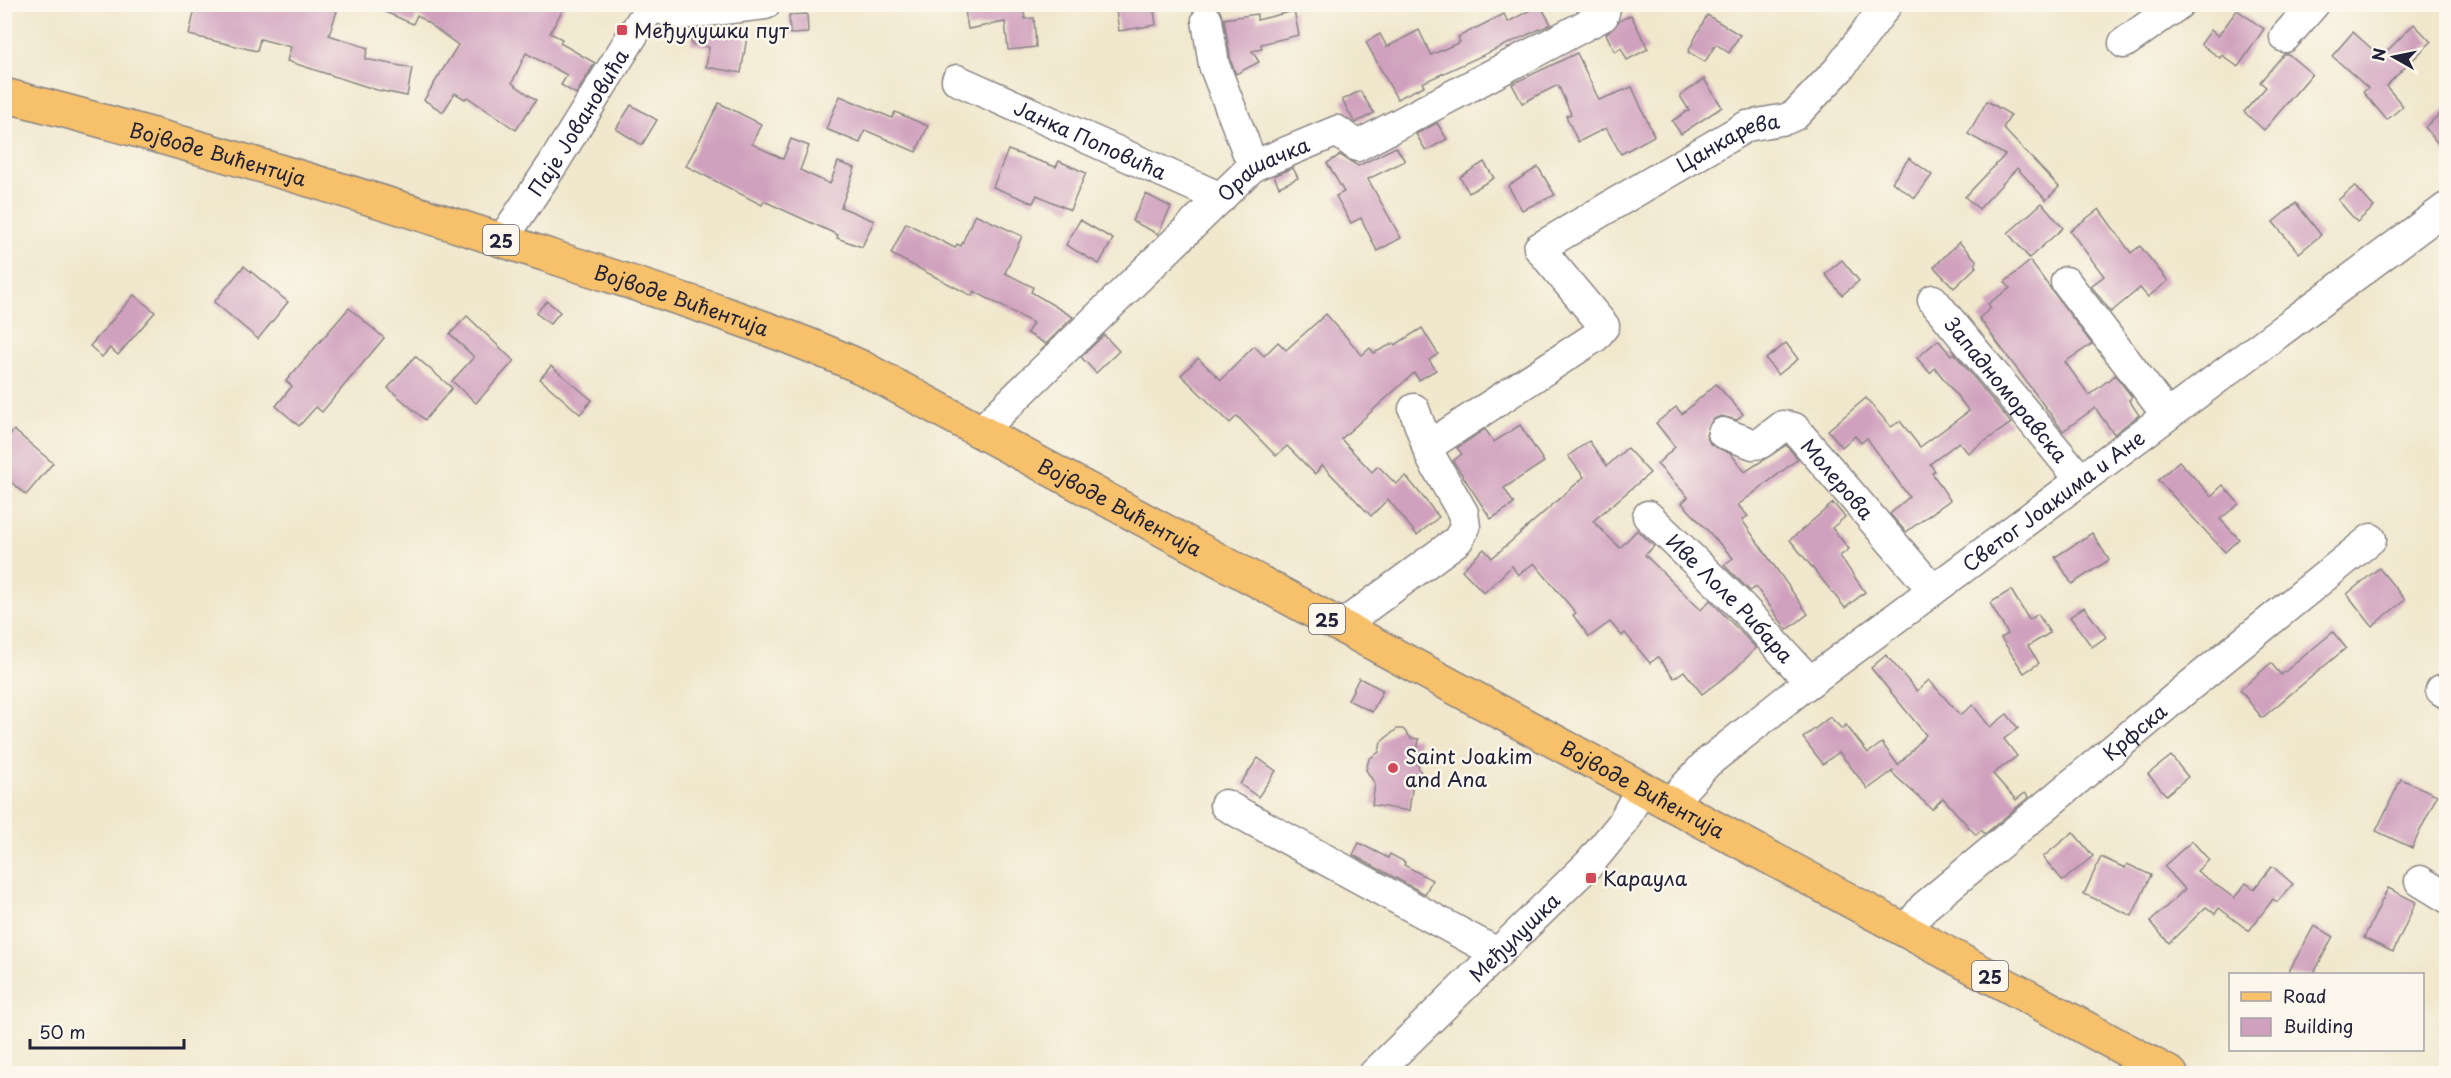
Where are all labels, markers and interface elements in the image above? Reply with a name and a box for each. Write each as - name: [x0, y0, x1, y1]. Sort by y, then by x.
- place label: Међулушки пут: [634, 15, 789, 45]
- marker: Међулушки пут: [615, 23, 629, 37]
- north arrow: [2364, 27, 2424, 87]
- street label: Паје Јовановића: [520, 43, 636, 202]
- text: N: [2365, 46, 2391, 63]
- street label: Јанка Поповића: [1009, 92, 1172, 187]
- street label: Цанкарева: [1670, 105, 1782, 179]
- street label: Војводе Вићентија: [126, 114, 311, 193]
- street label: Орашачка: [1210, 129, 1314, 208]
- road number: 25: [483, 225, 519, 255]
- street label: Војводе Вићентија: [590, 256, 774, 343]
- street label: Западноморавска: [1938, 310, 2076, 469]
- street label: Светог Јоакима и Ане: [1956, 423, 2151, 579]
- street label: Молерова: [1794, 432, 1881, 526]
- street label: Војводе Вићентија: [1032, 450, 1208, 564]
- street label: Иве Лоле Рибара: [1660, 527, 1801, 670]
- road number: 25: [1309, 604, 1345, 634]
- street label: Крфска: [2096, 696, 2174, 767]
- street label: Војводе Вићентија: [1555, 732, 1731, 846]
- place label: Saint Joakim and Ana: [1405, 741, 1533, 794]
- marker: Saint Joakim and Ana: [1386, 761, 1400, 775]
- place label: Караула: [1603, 863, 1688, 893]
- marker: Караула: [1584, 871, 1598, 885]
- street label: Међулушка: [1462, 885, 1567, 989]
- road number: 25: [1972, 961, 2008, 991]
- legend: [2229, 973, 2424, 1051]
- text: Road: [2283, 982, 2327, 1009]
- scale bar: [30, 1012, 184, 1050]
- text: Building: [2283, 1012, 2353, 1039]
- text: 50 m: [39, 1018, 86, 1045]

